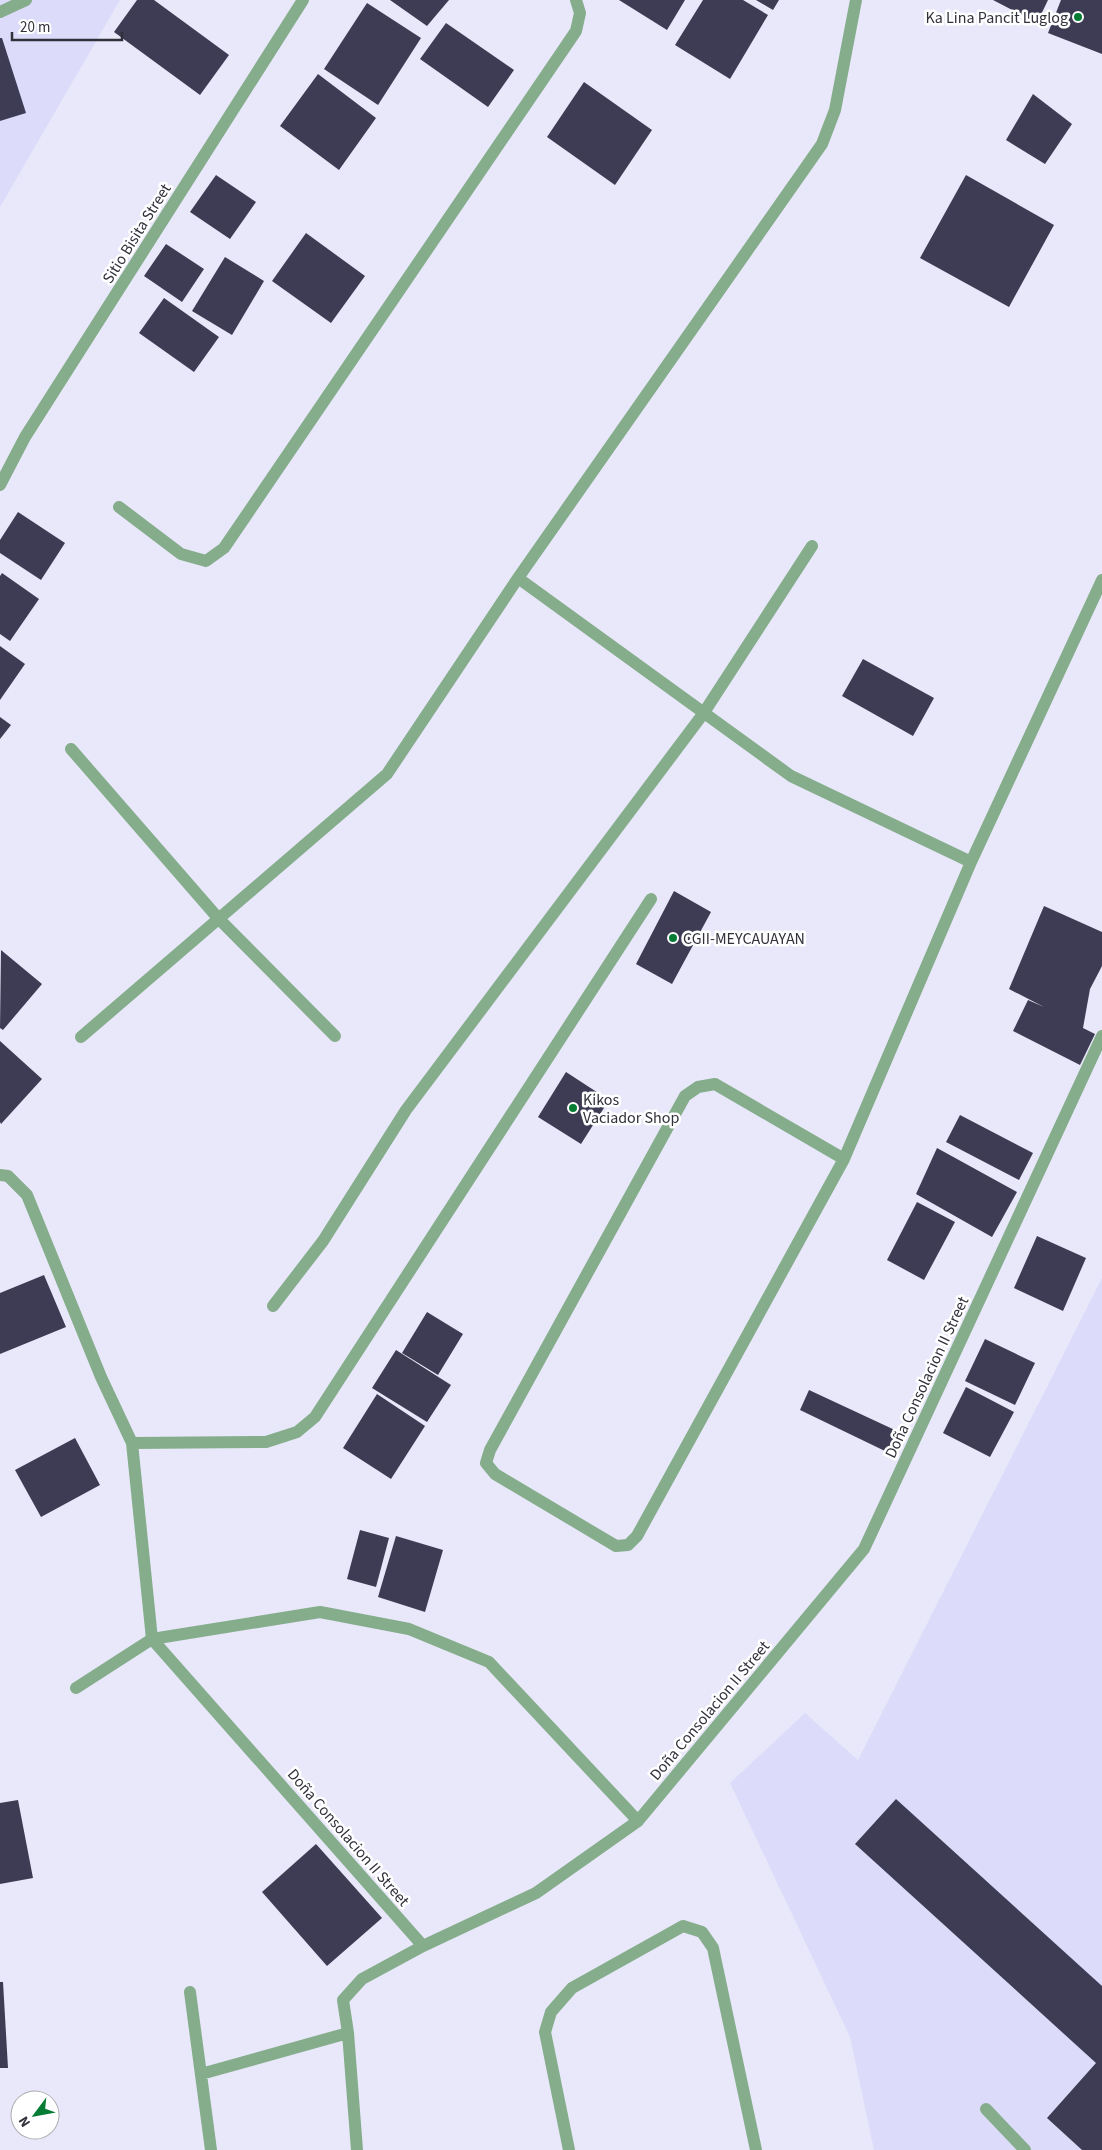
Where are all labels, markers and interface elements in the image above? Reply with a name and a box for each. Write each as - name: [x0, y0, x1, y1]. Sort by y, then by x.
- place label: Ka Lina Pancit Luglog: [926, 7, 1068, 29]
- scale bar: [12, 10, 122, 42]
- marker: Ka Lina Pancit Luglog: [1072, 11, 1084, 23]
- text: 20 m: [20, 17, 50, 38]
- street label: Sitio Bisita Street: [97, 179, 177, 288]
- place label: CGII-MEYCAUAYAN: [683, 928, 805, 950]
- marker: CGII-MEYCAUAYAN: [667, 932, 679, 944]
- place label: Kikos Vaciador Shop: [583, 1089, 679, 1129]
- marker: Kikos Vaciador Shop: [567, 1102, 579, 1114]
- street label: Doña Consolacion II Street: [880, 1292, 974, 1462]
- street label: Doña Consolacion II Street: [645, 1636, 775, 1785]
- street label: Doña Consolacion II Street: [282, 1764, 415, 1912]
- north arrow: [10, 2090, 60, 2140]
- text: N: [14, 2112, 36, 2131]

